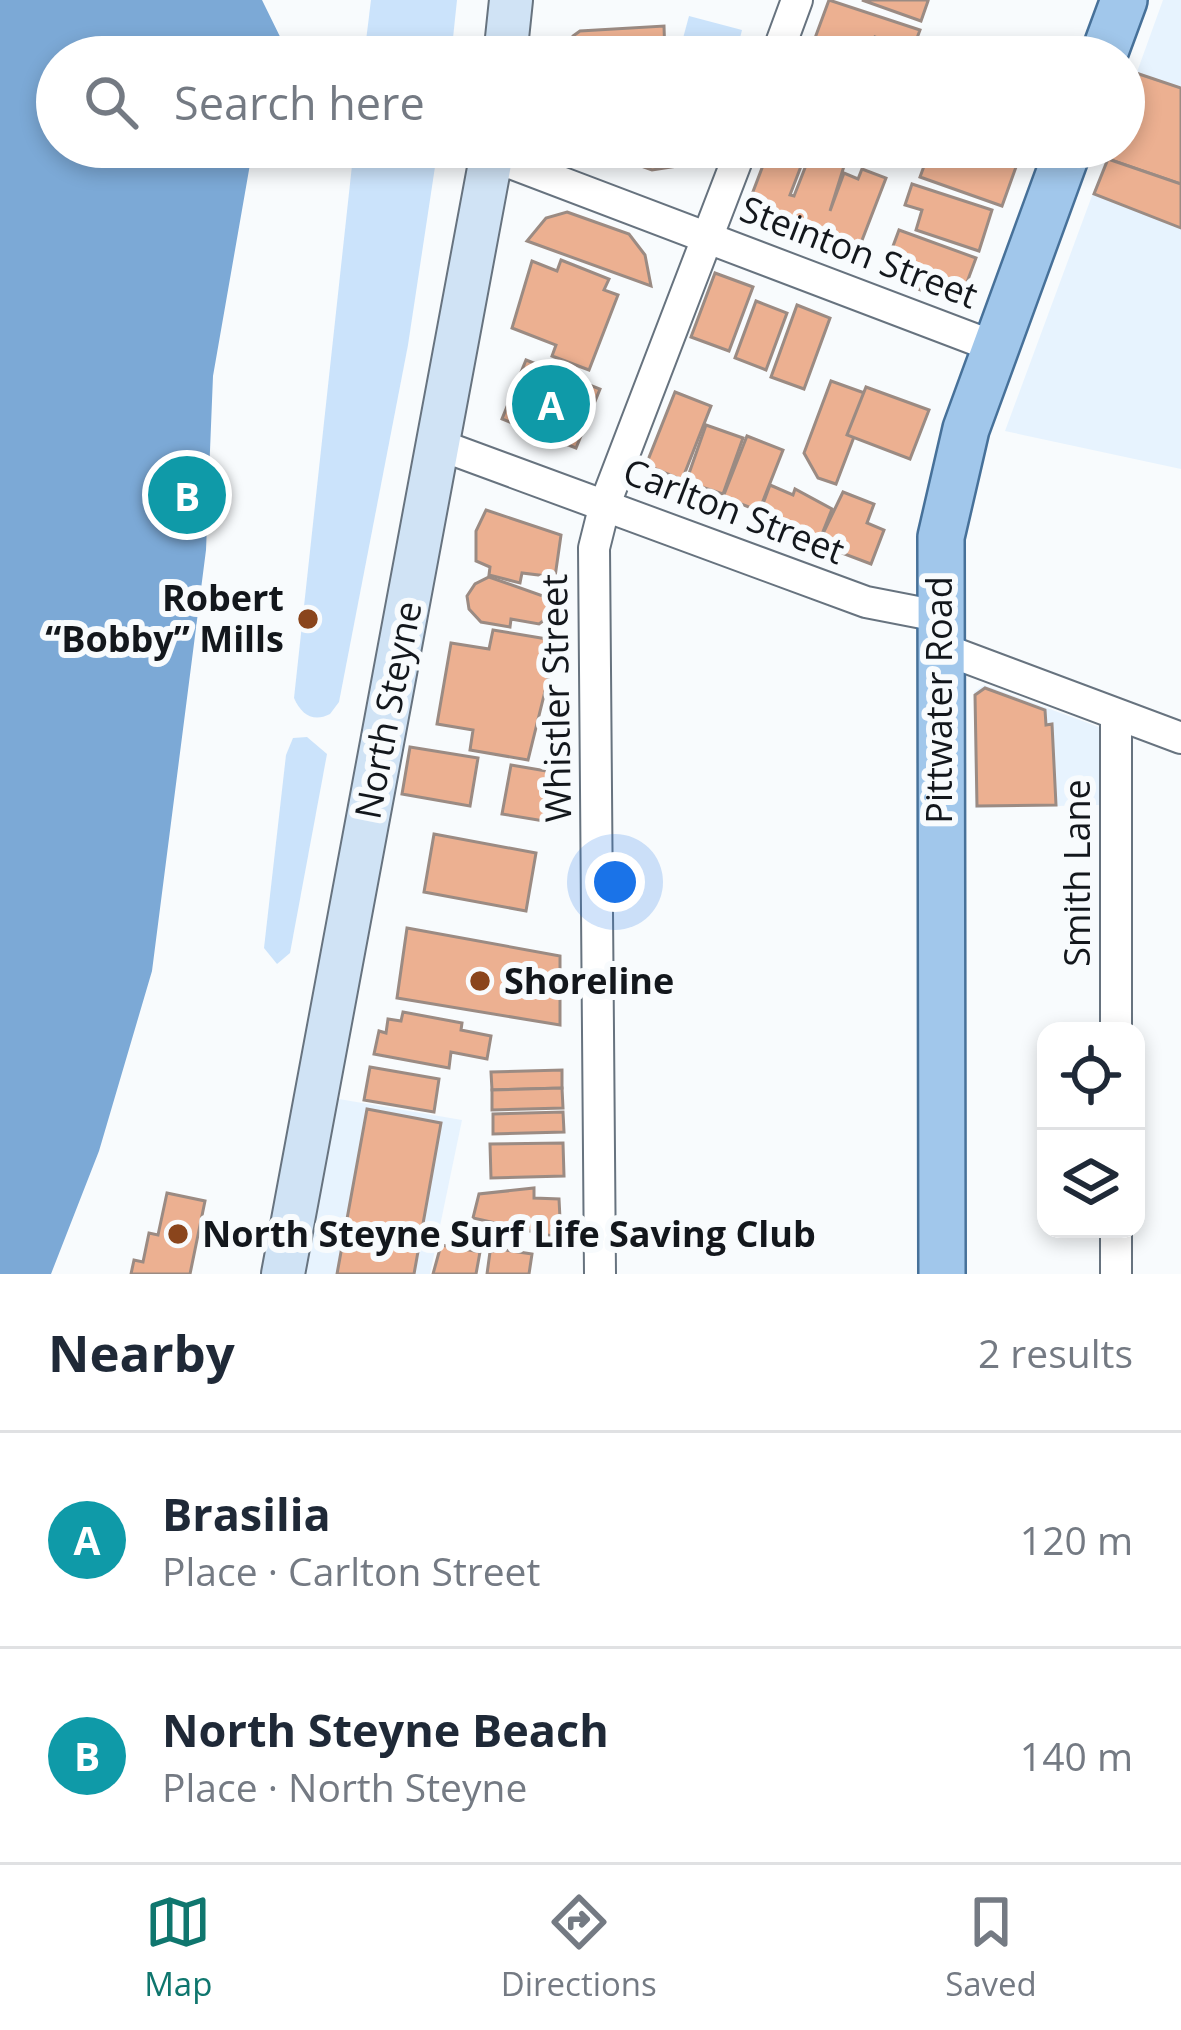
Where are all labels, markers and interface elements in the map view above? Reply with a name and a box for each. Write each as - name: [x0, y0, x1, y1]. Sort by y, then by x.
- search box: [36, 36, 1145, 168]
- icon: search: [78, 69, 144, 135]
- text: Search here: [174, 72, 425, 133]
- street label: Steinton Street: [734, 184, 985, 319]
- pin: A: [512, 359, 590, 449]
- street label: Carlton Street: [617, 446, 852, 575]
- pin: B: [148, 450, 226, 540]
- place label: Robert “Bobby” Mills: [45, 573, 284, 663]
- street label: Whistler Street: [529, 573, 582, 823]
- street label: Pittwater Road: [914, 576, 963, 824]
- street label: North Steyne: [342, 597, 433, 823]
- marker: Robert “Bobby” Mills: [295, 606, 321, 632]
- street label: Smith Lane: [1052, 779, 1101, 967]
- your location: [585, 852, 645, 912]
- place label: Shoreline: [504, 956, 674, 1005]
- marker: Shoreline: [467, 968, 493, 994]
- map controls: [1037, 1022, 1145, 1238]
- button: locate: [1037, 1022, 1145, 1130]
- button: layers: [1037, 1130, 1145, 1238]
- place label: North Steyne Surf Life Saving Club: [202, 1209, 816, 1258]
- marker: North Steyne Surf Life Saving Club: [165, 1221, 191, 1247]
- text: Nearby: [48, 1317, 235, 1387]
- text: 2 results: [978, 1326, 1133, 1379]
- text: Brasilia: [162, 1483, 331, 1544]
- text: A: [74, 1513, 100, 1566]
- text: 120 m: [1020, 1513, 1133, 1566]
- text: Place · Carlton Street: [162, 1544, 540, 1597]
- text: North Steyne Beach: [162, 1699, 609, 1760]
- text: B: [74, 1729, 100, 1782]
- text: 140 m: [1020, 1729, 1133, 1782]
- text: Place · North Steyne: [162, 1760, 527, 1813]
- tab: Map: [144, 1889, 212, 2006]
- tab: Directions: [501, 1889, 657, 2006]
- tab: Saved: [945, 1889, 1037, 2006]

